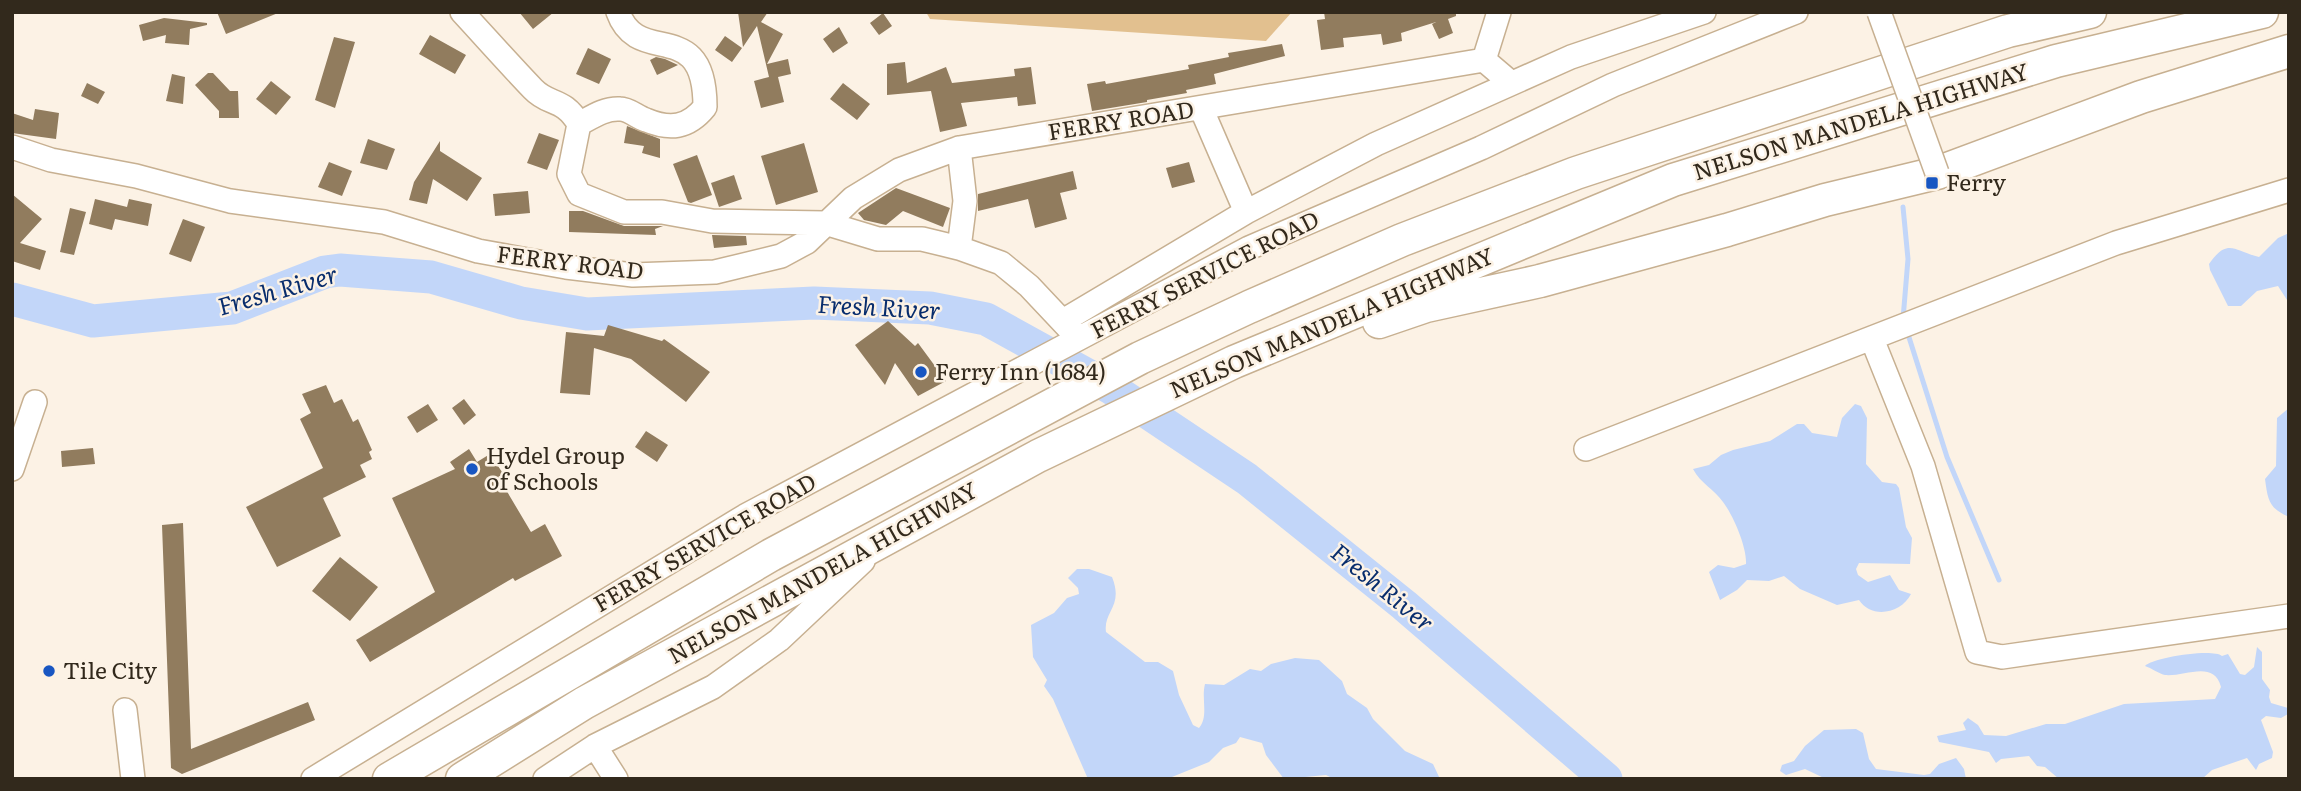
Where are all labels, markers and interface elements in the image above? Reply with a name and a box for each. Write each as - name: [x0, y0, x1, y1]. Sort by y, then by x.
- street label: NELSON MANDELA HIGHWAY: [1688, 53, 2033, 187]
- street label: FERRY ROAD: [1045, 91, 1196, 147]
- place label: Ferry: [1946, 164, 2007, 198]
- marker: Ferry: [1924, 175, 1940, 191]
- street label: FERRY SERVICE ROAD: [1084, 201, 1324, 346]
- street label: FERRY ROAD: [495, 235, 646, 287]
- street label: NELSON MANDELA HIGHWAY: [1164, 237, 1499, 405]
- water label: Fresh River: [213, 255, 341, 322]
- water label: Fresh River: [817, 285, 942, 326]
- place label: Ferry Inn (1684): [935, 353, 1106, 387]
- marker: Ferry Inn (1684): [913, 364, 929, 380]
- place label: Hydel Group of Schools: [486, 437, 625, 497]
- marker: Hydel Group of Schools: [464, 461, 480, 477]
- street label: FERRY SERVICE ROAD: [586, 463, 822, 619]
- street label: NELSON MANDELA HIGHWAY: [661, 472, 983, 671]
- water label: Fresh River: [1325, 534, 1443, 638]
- place label: Tile City: [63, 652, 158, 686]
- marker: Tile City: [41, 663, 57, 679]

